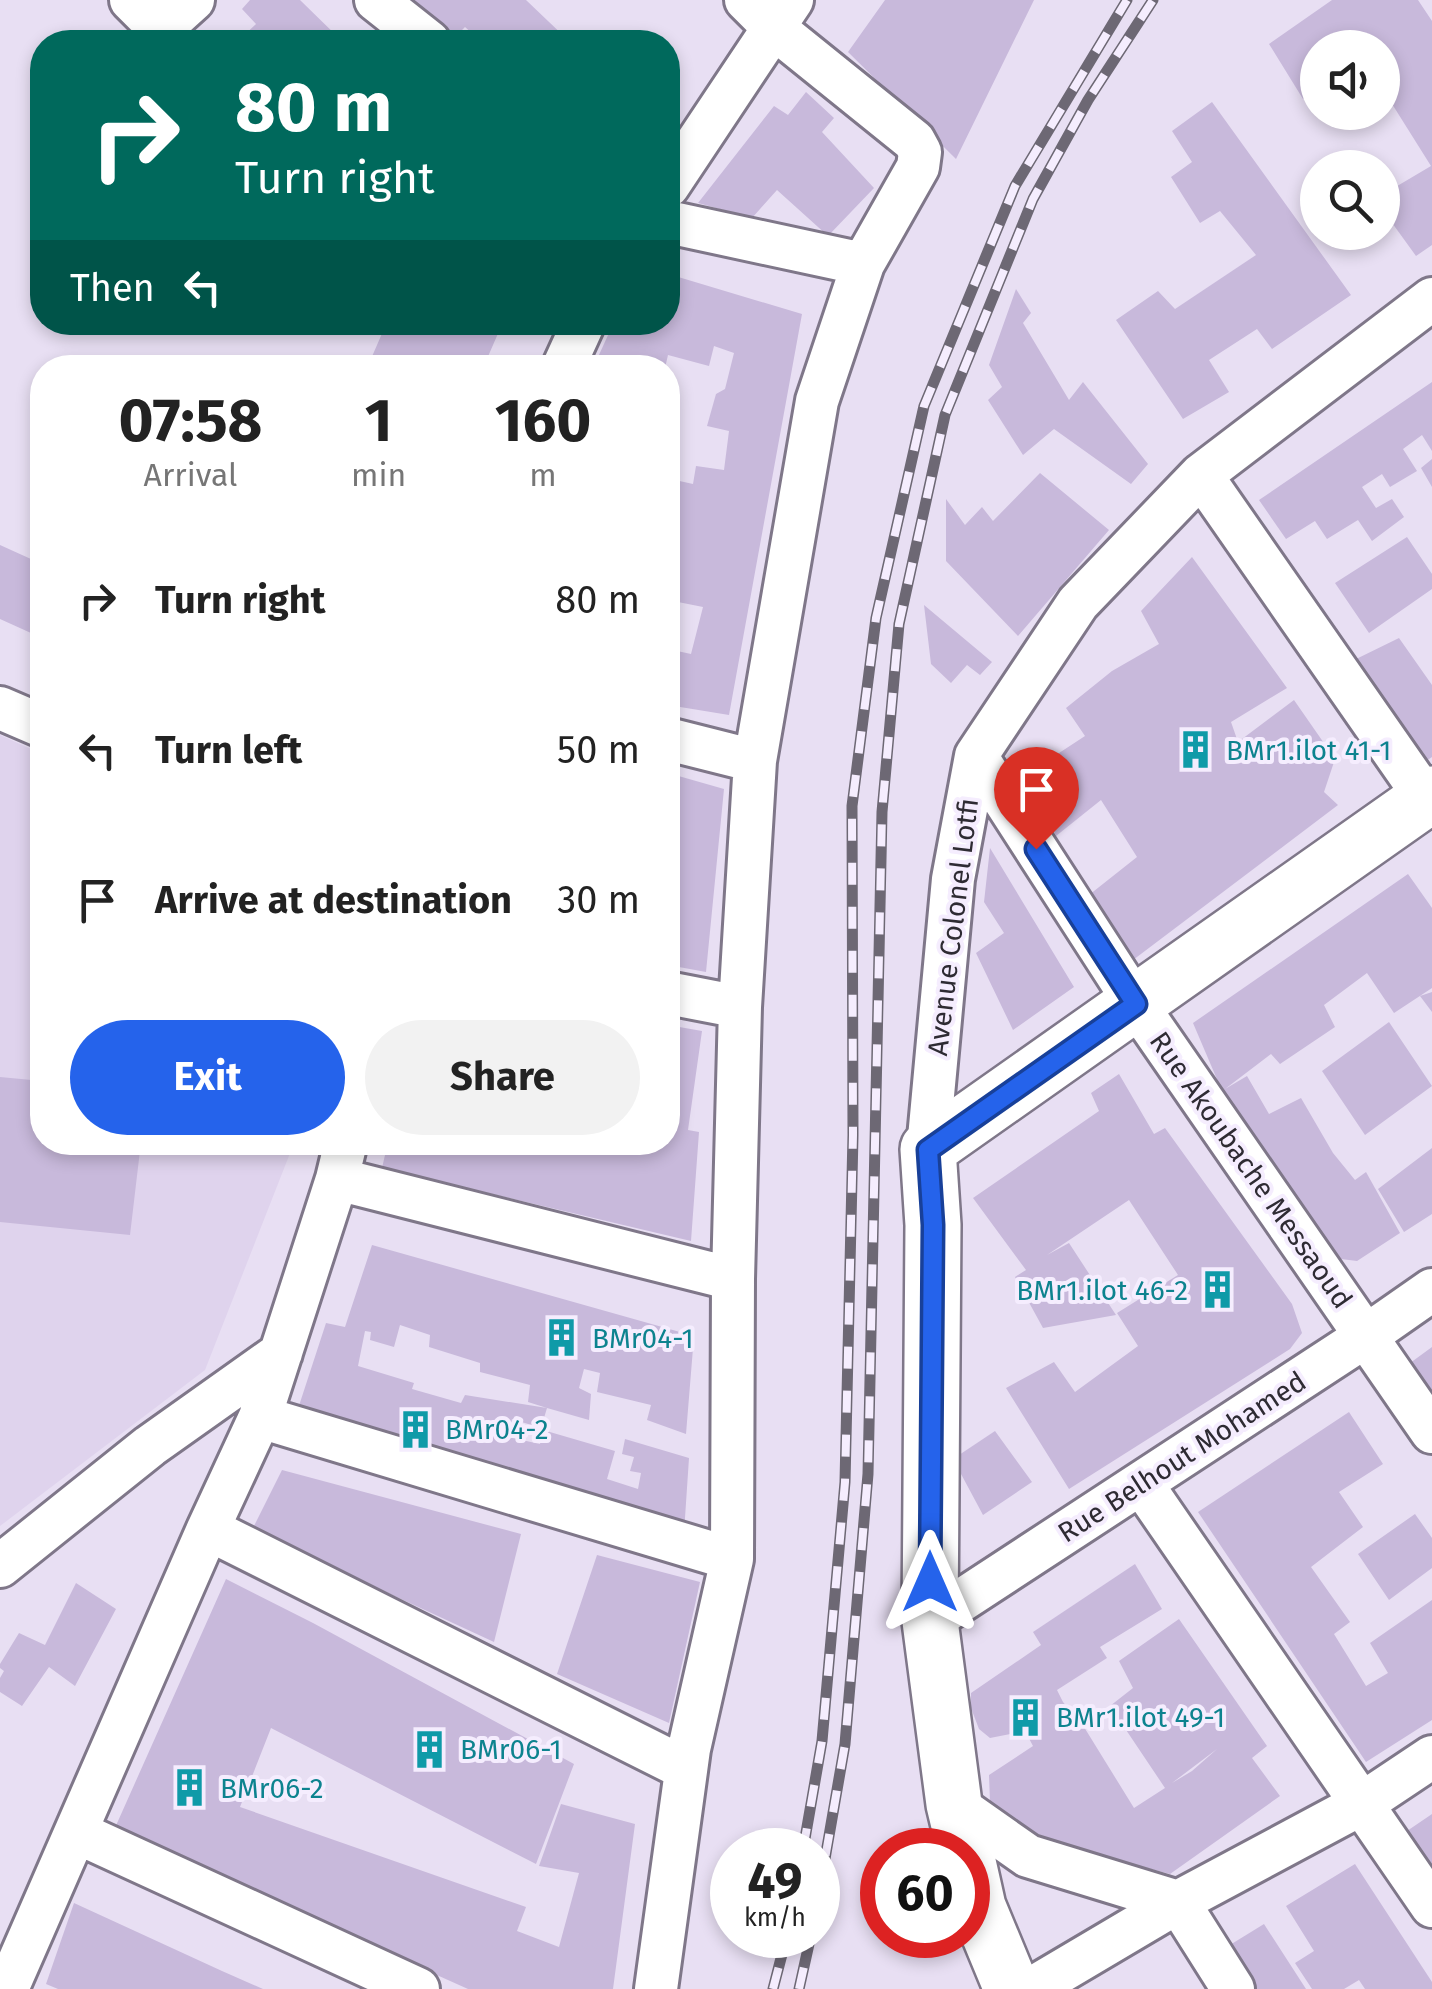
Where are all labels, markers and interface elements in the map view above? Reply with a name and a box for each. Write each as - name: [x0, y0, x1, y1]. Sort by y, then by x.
- map controls: [1300, 30, 1400, 250]
- button: sound: [1300, 30, 1400, 130]
- text: 80 m: [235, 66, 392, 150]
- icon: right: [70, 70, 200, 200]
- button: search: [1300, 150, 1400, 250]
- text: Turn right: [235, 151, 434, 205]
- icon: left: [175, 260, 230, 315]
- text: Then: [70, 265, 155, 311]
- text: 07:58: [119, 385, 262, 457]
- text: 1: [365, 385, 392, 457]
- text: 160: [495, 385, 591, 457]
- text: Arrival: [144, 456, 237, 494]
- text: min: [351, 456, 406, 494]
- text: m: [529, 456, 557, 494]
- icon: right: [70, 573, 125, 628]
- text: Turn right: [155, 577, 325, 623]
- text: 80 m: [555, 577, 640, 623]
- icon: left: [70, 723, 125, 778]
- text: Turn left: [155, 727, 302, 773]
- text: 50 m: [557, 727, 640, 773]
- building icon: BMr1.ilot 41-1: [1175, 729, 1217, 771]
- place label: BMr1.ilot 41-1: [1226, 734, 1391, 767]
- pin: [994, 747, 1079, 850]
- icon: arrive: [1009, 762, 1064, 817]
- street label: Avenue Colonel Lotfi: [921, 796, 985, 1058]
- icon: arrive: [70, 873, 125, 928]
- text: Arrive at destination: [155, 877, 512, 923]
- text: 30 m: [557, 877, 640, 923]
- button: Exit: [70, 1020, 345, 1135]
- button: Share: [365, 1020, 640, 1135]
- street label: Rue Akoubache Messaoud: [1143, 1025, 1359, 1315]
- building icon: BMr1.ilot 46-2: [1197, 1269, 1239, 1311]
- place label: BMr1.ilot 46-2: [1016, 1274, 1188, 1307]
- building icon: BMr04-1: [541, 1317, 583, 1359]
- place label: BMr04-1: [592, 1322, 694, 1355]
- street label: Rue Belhout Mohamed: [1052, 1365, 1312, 1549]
- building icon: BMr04-2: [394, 1408, 436, 1450]
- place label: BMr04-2: [445, 1413, 549, 1446]
- position arrow: [878, 1530, 982, 1634]
- building icon: BMr1.ilot 49-1: [1005, 1696, 1047, 1738]
- place label: BMr1.ilot 49-1: [1056, 1701, 1225, 1734]
- building icon: BMr06-1: [409, 1728, 451, 1770]
- place label: BMr06-1: [460, 1733, 562, 1766]
- building icon: BMr06-2: [169, 1767, 211, 1809]
- place label: BMr06-2: [220, 1772, 324, 1805]
- speed limit sign: 60: [860, 1828, 990, 1958]
- text: 49: [747, 1851, 803, 1911]
- text: km/h: [744, 1903, 806, 1933]

